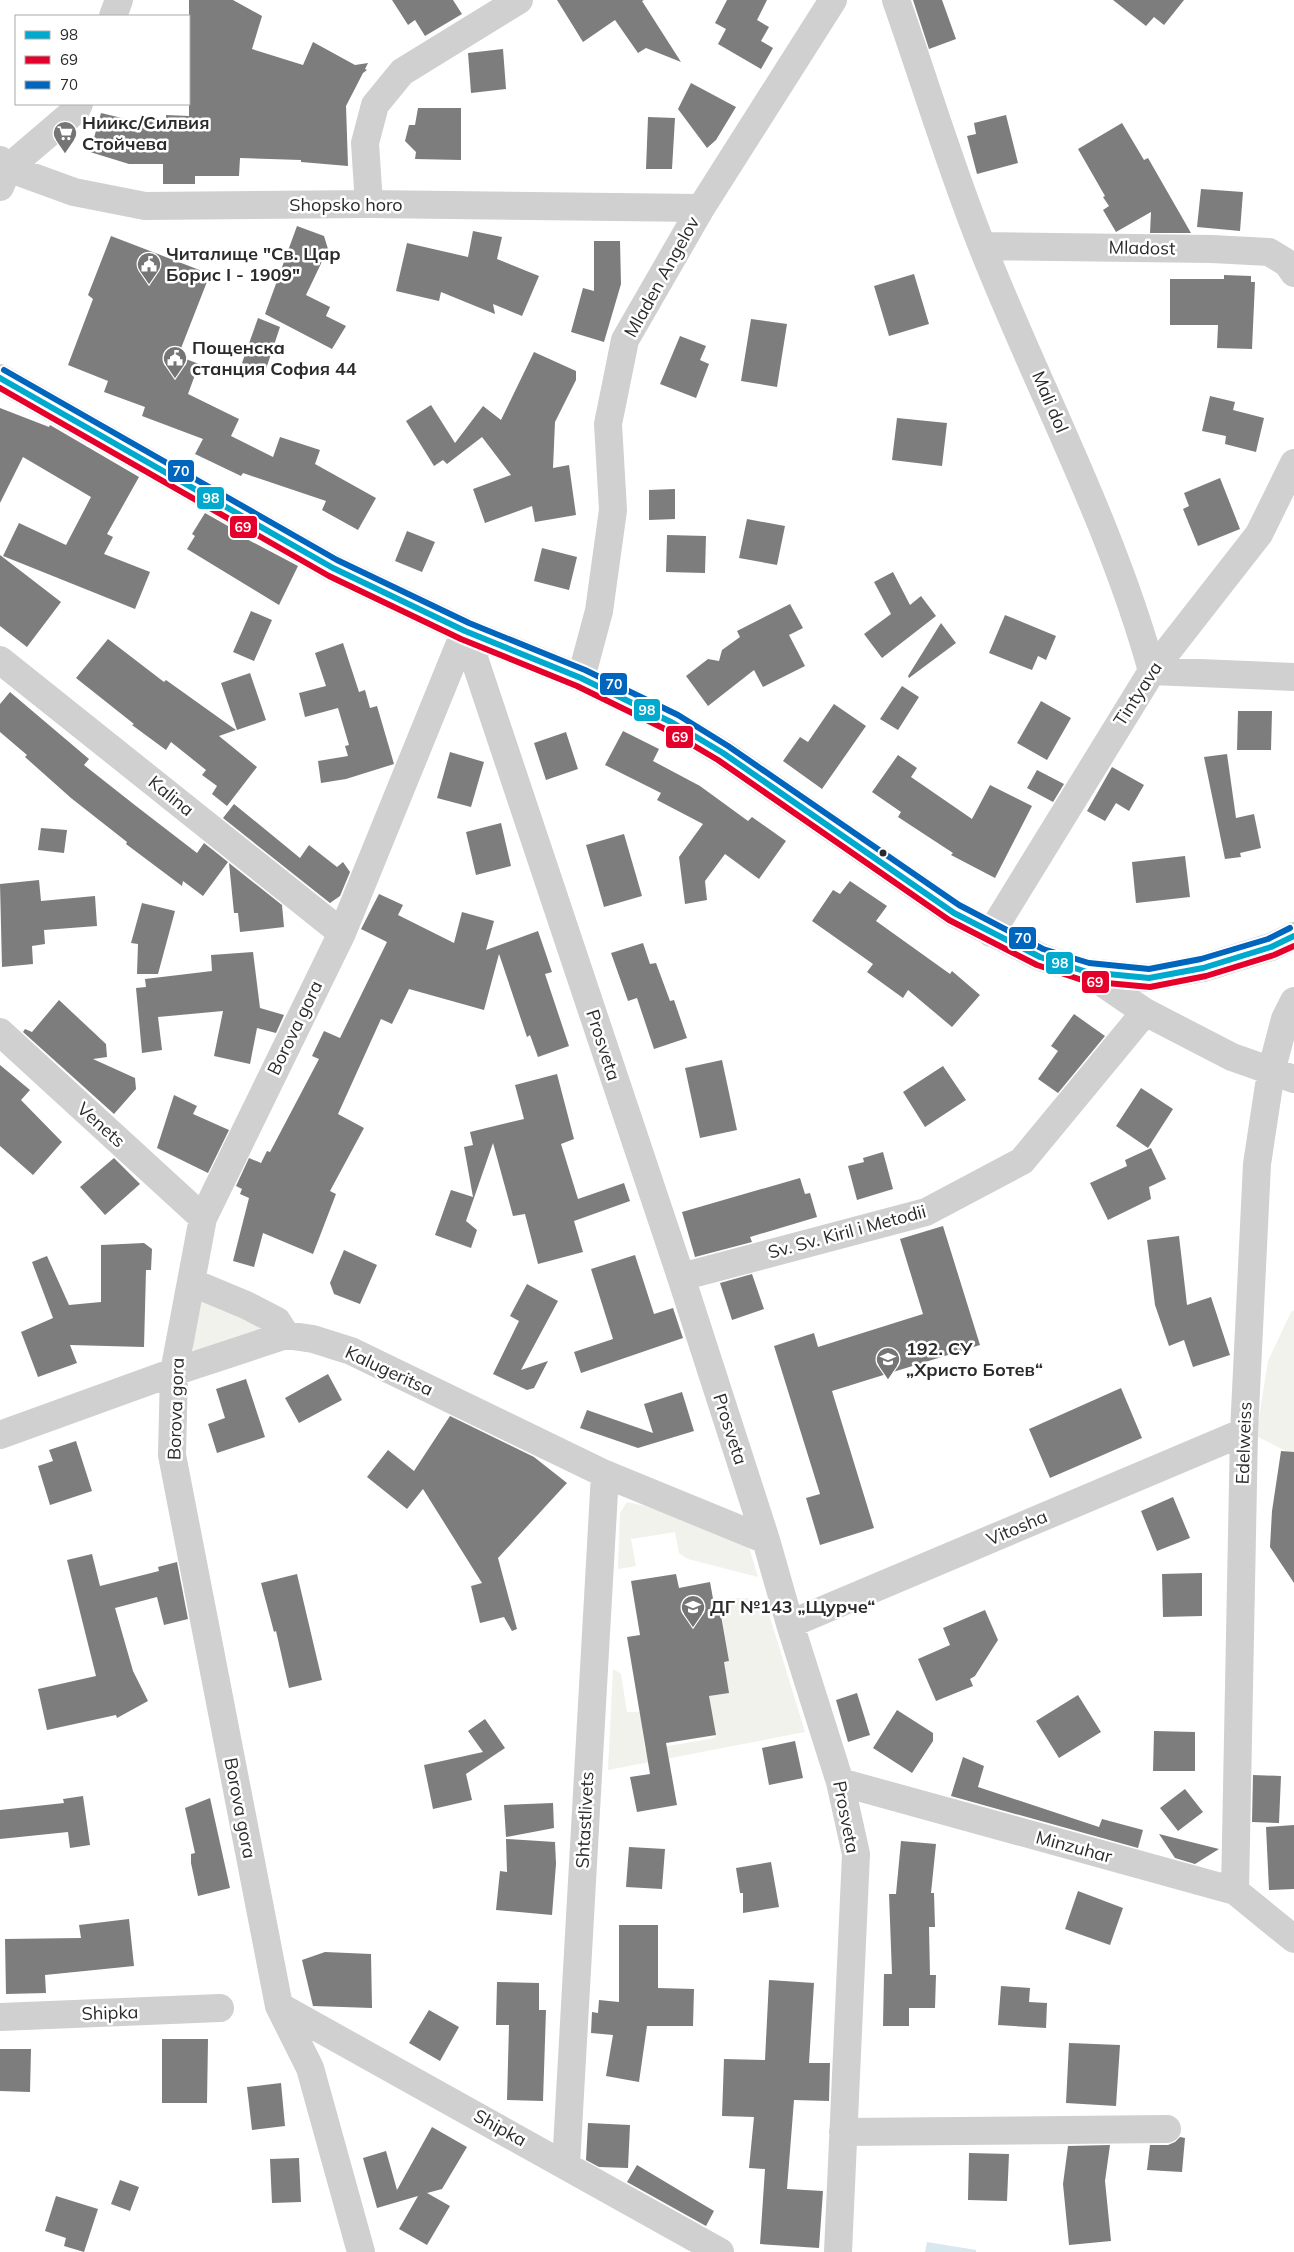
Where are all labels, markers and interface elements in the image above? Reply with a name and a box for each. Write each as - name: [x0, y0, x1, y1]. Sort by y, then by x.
- legend: [15, 15, 190, 105]
- text: 98: [60, 25, 78, 44]
- text: 69: [60, 50, 78, 69]
- text: 70: [60, 75, 78, 94]
- place label: Ниикс/Силвия Стойчева: [82, 111, 209, 155]
- supermarket icon: Ниикс/Силвия Стойчева: [52, 120, 78, 154]
- street label: Shopsko horo: [289, 193, 403, 216]
- street label: Mladen Angelov: [619, 212, 705, 341]
- street label: Mladost: [1108, 235, 1176, 260]
- place label: Читалище "Св. Цар Борис I - 1909": [166, 242, 341, 286]
- public building icon: Читалище "Св. Цар Борис I - 1909": [136, 251, 162, 285]
- place label: Пощенска станция София 44: [192, 336, 357, 380]
- public building icon: Пощенска станция София 44: [162, 345, 188, 379]
- street label: Mali dol: [1027, 367, 1074, 436]
- line badge: 70: [167, 459, 195, 483]
- text: 70: [173, 462, 189, 480]
- line badge: 98: [196, 486, 225, 510]
- text: 98: [203, 489, 219, 507]
- line badge: 69: [229, 515, 258, 539]
- text: 69: [235, 518, 251, 536]
- street label: Tintyava: [1108, 657, 1167, 730]
- line badge: 70: [599, 672, 628, 696]
- text: 70: [606, 675, 622, 693]
- line badge: 98: [633, 698, 661, 722]
- text: 98: [639, 701, 655, 719]
- line badge: 69: [665, 725, 694, 749]
- text: 69: [672, 728, 688, 746]
- street label: Kalina: [144, 770, 199, 821]
- unlabelled marker: [878, 848, 888, 858]
- line badge: 70: [1008, 926, 1037, 950]
- text: 70: [1015, 929, 1031, 947]
- line badge: 98: [1045, 951, 1074, 975]
- text: 98: [1052, 954, 1068, 972]
- line badge: 69: [1081, 970, 1110, 994]
- text: 69: [1087, 973, 1103, 991]
- street label: Borova gora: [262, 977, 327, 1079]
- street label: Prosveta: [581, 1006, 626, 1083]
- street label: Venets: [73, 1097, 130, 1152]
- street label: Sv. Sv. Kiril i Metodii: [765, 1199, 928, 1264]
- place label: 192. СУ „Христо Ботев“: [906, 1337, 1043, 1381]
- street label: Kalugeritsa: [342, 1340, 437, 1401]
- school or university icon: 192. СУ „Христо Ботев“: [875, 1346, 901, 1380]
- street label: Borova gora: [162, 1357, 189, 1461]
- street label: Prosveta: [708, 1390, 753, 1467]
- street label: Edelweiss: [1231, 1401, 1256, 1485]
- street label: Vitosha: [983, 1505, 1051, 1551]
- school or university icon: ДГ №143 „Щурче“: [680, 1594, 706, 1628]
- place label: ДГ №143 „Щурче“: [710, 1595, 875, 1618]
- street label: Borova gora: [219, 1755, 262, 1860]
- street label: Shtastlivets: [570, 1771, 599, 1869]
- street label: Prosveta: [828, 1779, 865, 1855]
- street label: Minzuhar: [1034, 1825, 1115, 1868]
- street label: Shipka: [81, 2000, 139, 2025]
- street label: Shipka: [470, 2104, 531, 2151]

